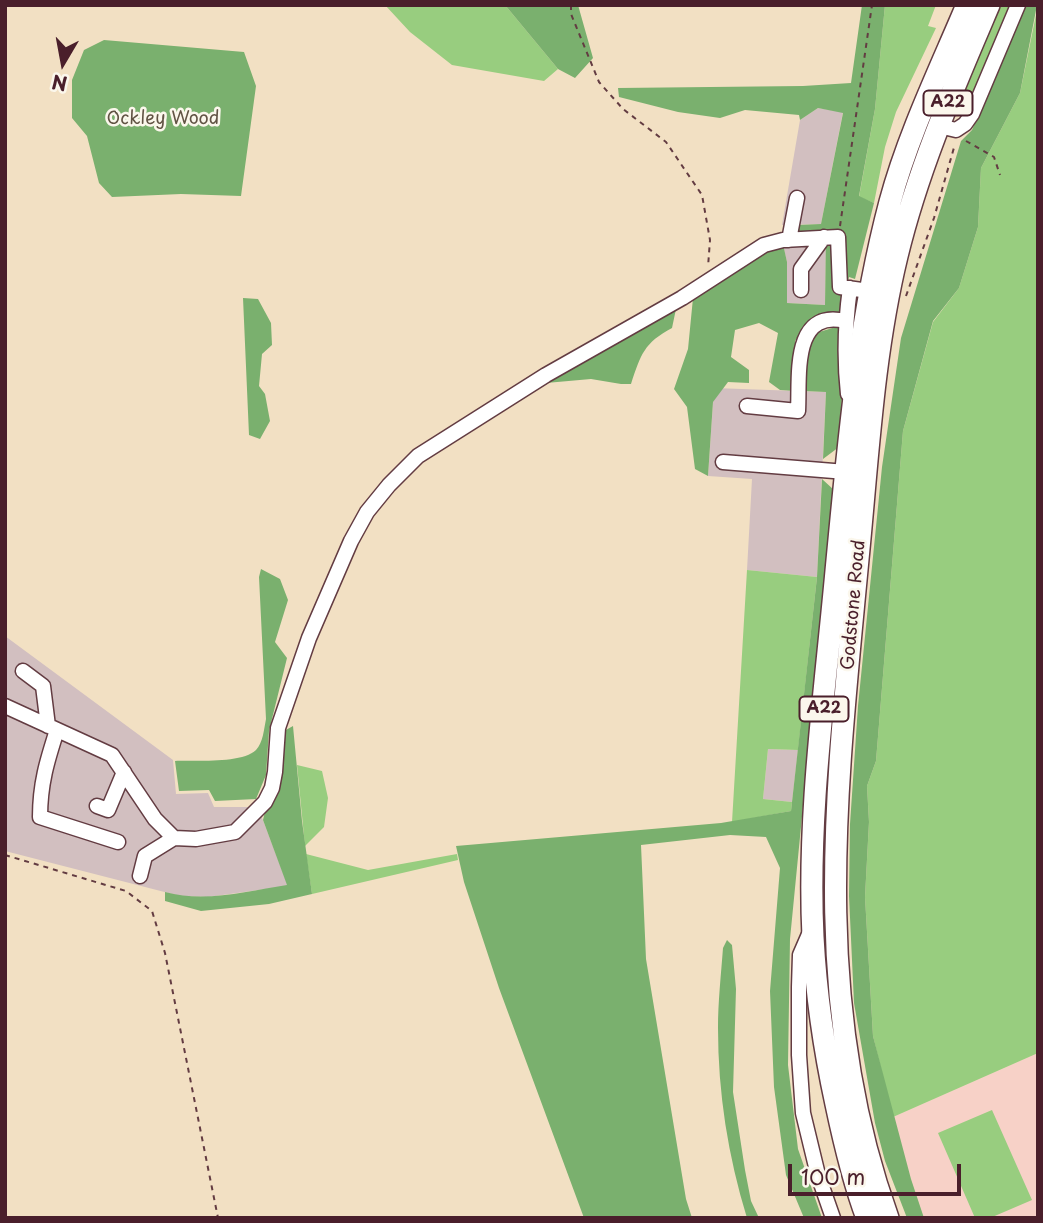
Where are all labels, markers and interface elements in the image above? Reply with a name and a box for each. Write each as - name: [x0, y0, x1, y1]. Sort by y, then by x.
- north arrow: [28, 28, 98, 98]
- text: N: [50, 69, 69, 99]
- road number: A22: [923, 90, 972, 116]
- park label: Ockley Wood: [107, 108, 219, 130]
- street label: Godstone Road: [838, 539, 870, 671]
- road number: A22: [800, 696, 848, 722]
- scale bar: [791, 1150, 964, 1194]
- text: 100 m: [801, 1160, 865, 1192]

